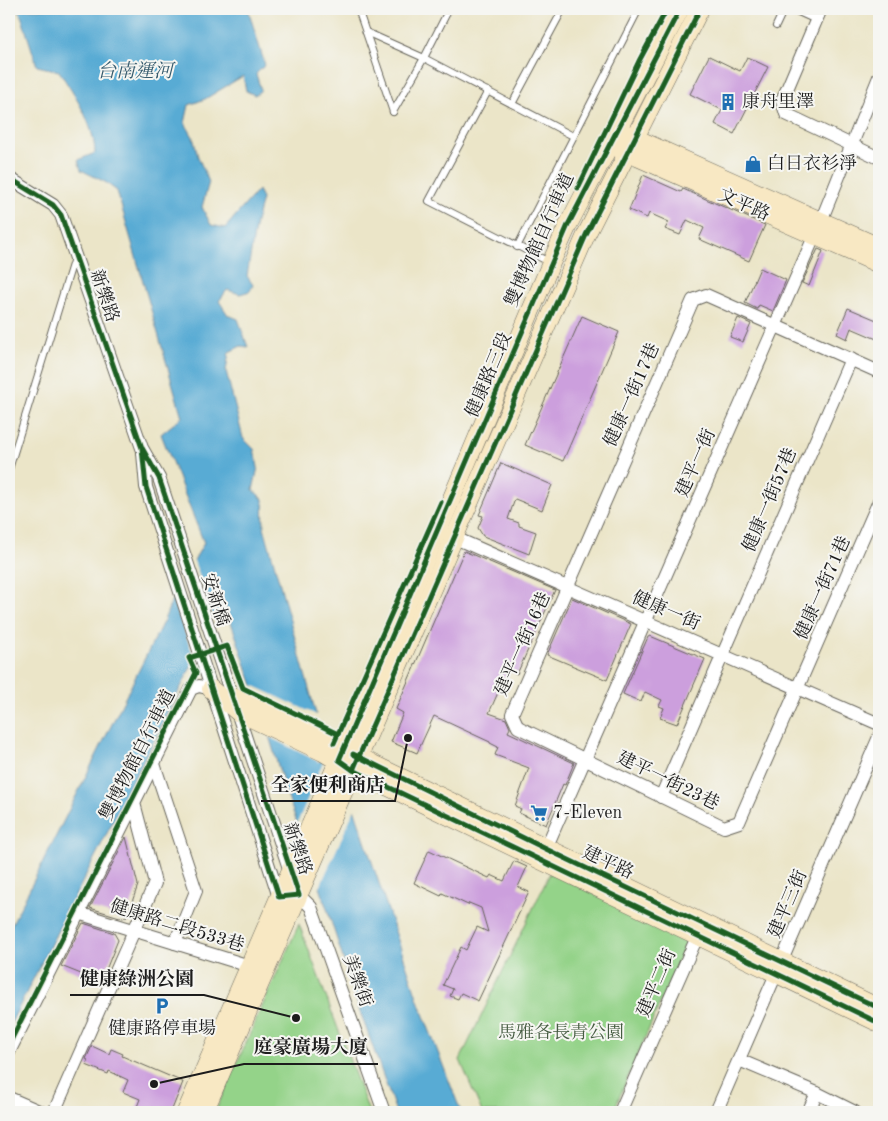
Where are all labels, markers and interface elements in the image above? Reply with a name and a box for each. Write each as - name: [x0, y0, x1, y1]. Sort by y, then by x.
- water label: 台南運河: [97, 61, 176, 82]
- place label: 康舟里澤: [742, 91, 814, 111]
- building icon: 康舟里澤: [718, 92, 738, 112]
- place label: 白日衣衫淨: [767, 153, 857, 173]
- shop icon: 白日衣衫淨: [743, 154, 763, 174]
- street label: 雙博物館自行車道: [501, 170, 578, 309]
- street label: 文平路: [716, 184, 773, 224]
- street label: 新樂路: [87, 267, 123, 324]
- street label: 健康路三段: [461, 329, 515, 420]
- street label: 健康一街17巷: [599, 340, 663, 449]
- street label: 建平一街: [671, 426, 719, 500]
- street label: 健康一街57巷: [738, 445, 800, 555]
- street label: 健康一街71巷: [790, 533, 854, 642]
- street label: 安新橋: [198, 571, 234, 628]
- street label: 健康一街: [629, 587, 703, 633]
- street label: 建平一街16巷: [490, 589, 554, 698]
- street label: 雙博物館自行車道: [96, 686, 179, 823]
- street label: 建平一街23巷: [614, 747, 723, 813]
- callout: 全家便利商店: [261, 767, 395, 801]
- text: 全家便利商店: [271, 774, 385, 796]
- supermarket icon: 7-Eleven: [529, 803, 549, 823]
- place label: 7-Eleven: [553, 804, 623, 822]
- street label: 新樂路: [280, 820, 316, 877]
- street label: 建平路: [580, 842, 637, 883]
- street label: 建平三街: [764, 867, 810, 941]
- street label: 健康路二段533巷: [108, 895, 247, 955]
- street label: 建平二街: [633, 946, 679, 1020]
- street label: 美樂街: [339, 952, 377, 1009]
- callout: 健康綠洲公園: [70, 961, 204, 995]
- text: 健康綠洲公園: [80, 968, 194, 990]
- parking icon: 健康路停車場: [152, 996, 172, 1016]
- place label: 健康路停車場: [108, 1018, 216, 1038]
- park label: 馬雅各長青公園: [498, 1022, 624, 1042]
- callout: 庭豪廣場大廈: [244, 1030, 378, 1064]
- text: 庭豪廣場大廈: [254, 1036, 368, 1058]

